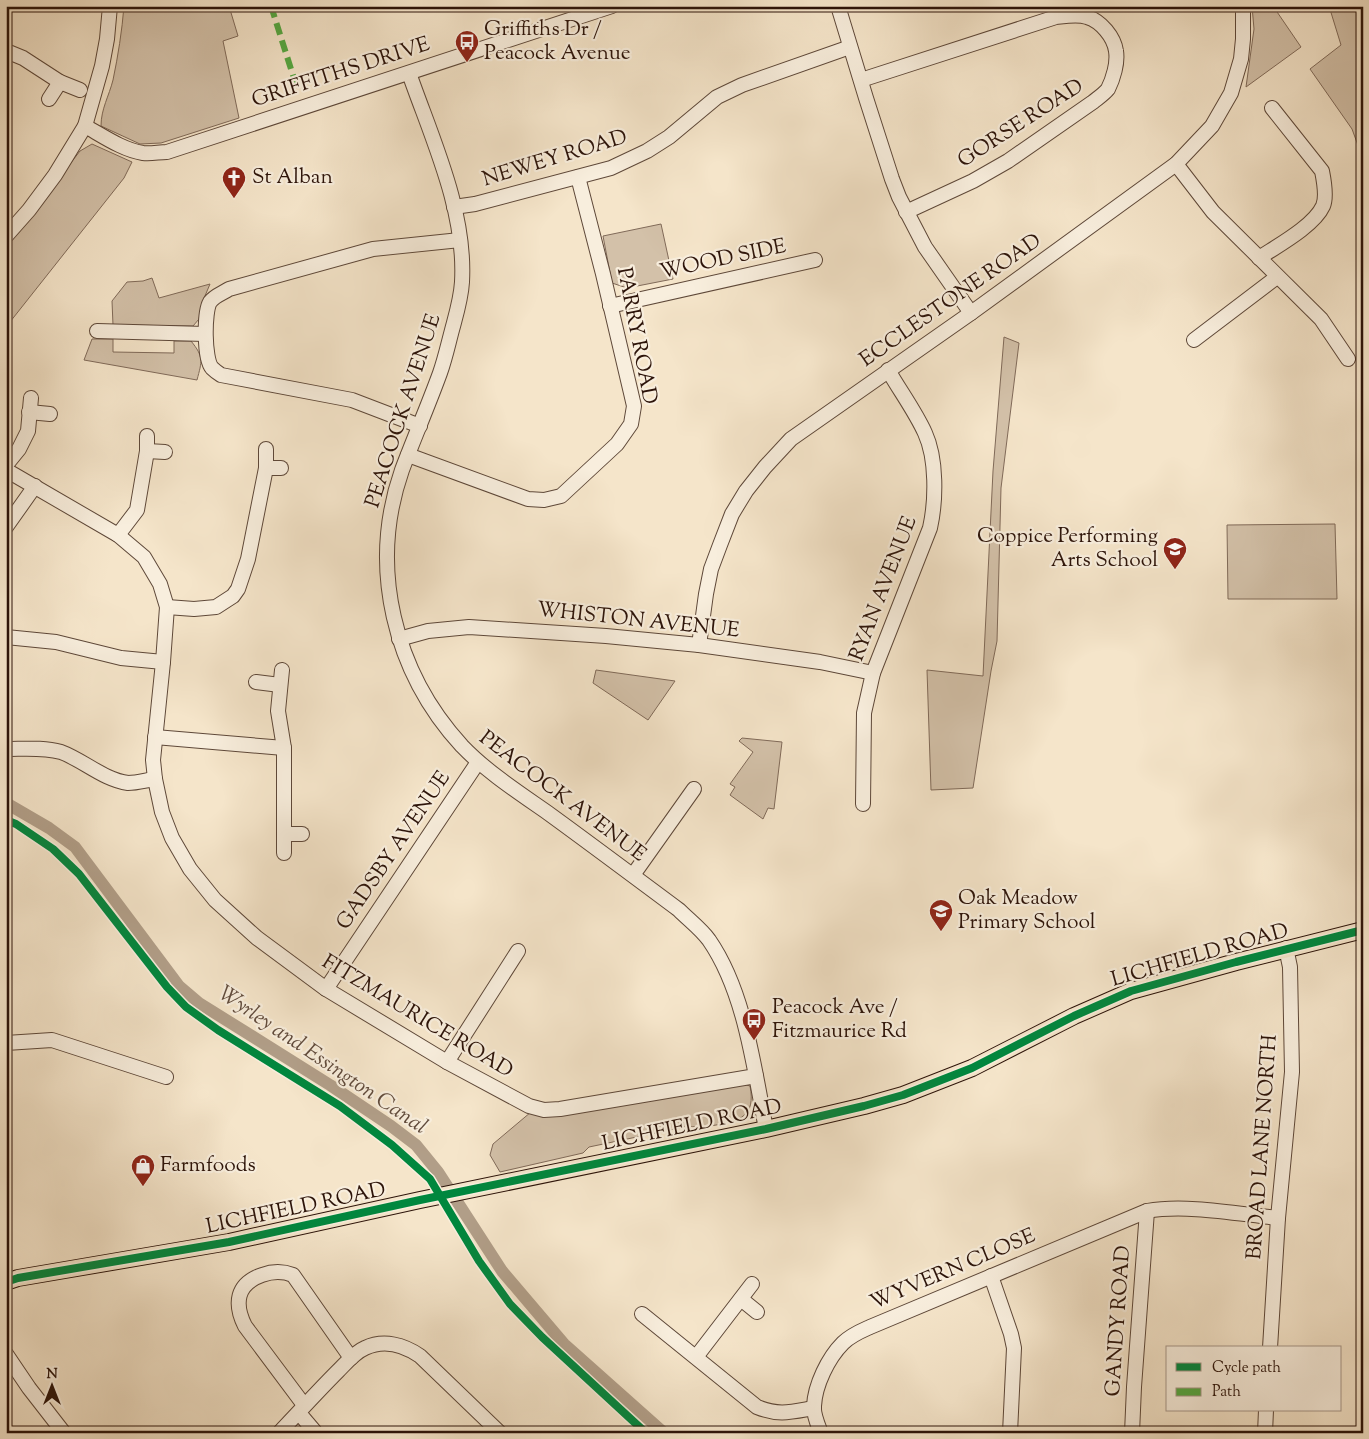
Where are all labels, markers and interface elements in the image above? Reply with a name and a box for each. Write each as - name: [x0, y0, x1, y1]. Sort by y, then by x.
- place label: Griffiths Dr / Peacock Avenue: [484, 15, 631, 69]
- bus stop icon: Griffiths Dr / Peacock Avenue: [454, 29, 480, 63]
- street label: GRIFFITHS DRIVE: [248, 30, 434, 116]
- street label: GORSE ROAD: [952, 72, 1090, 176]
- street label: NEWEY ROAD: [479, 123, 631, 195]
- place label: St Alban: [252, 163, 333, 193]
- church icon: St Alban: [221, 165, 247, 199]
- street label: ECCLESTONE ROAD: [854, 227, 1048, 375]
- street label: WOOD SIDE: [657, 232, 789, 288]
- street label: PARRY ROAD: [608, 265, 664, 407]
- street label: PEACOCK AVENUE: [358, 310, 450, 512]
- street label: RYAN AVENUE: [843, 512, 926, 666]
- place label: Coppice Performing Arts School: [977, 522, 1158, 576]
- school or university icon: Coppice Performing Arts School: [1162, 536, 1188, 570]
- street label: WHISTON AVENUE: [535, 595, 741, 647]
- street label: PEACOCK AVENUE: [472, 724, 652, 870]
- street label: GADSBY AVENUE: [330, 765, 459, 936]
- place label: Oak Meadow Primary School: [958, 884, 1096, 938]
- school or university icon: Oak Meadow Primary School: [928, 898, 954, 932]
- street label: LICHFIELD ROAD: [1108, 916, 1292, 996]
- street label: FITZMAURICE ROAD: [316, 948, 518, 1086]
- water label: Wyrley and Essington Canal: [211, 979, 433, 1143]
- place label: Peacock Ave / Fitzmaurice Rd: [772, 993, 907, 1047]
- bus stop icon: Peacock Ave / Fitzmaurice Rd: [741, 1007, 767, 1041]
- street label: BROAD LANE NORTH: [1240, 1033, 1286, 1261]
- street label: LICHFIELD ROAD: [599, 1092, 785, 1160]
- place label: Farmfoods: [160, 1151, 256, 1181]
- shop icon: Farmfoods: [130, 1153, 156, 1187]
- street label: LICHFIELD ROAD: [203, 1175, 389, 1243]
- street label: WYVERN CLOSE: [866, 1222, 1041, 1318]
- street label: GANDY ROAD: [1099, 1244, 1139, 1398]
- legend: [1166, 1346, 1342, 1412]
- text: Cycle path: [1212, 1358, 1281, 1379]
- north arrow: [28, 1362, 78, 1412]
- text: N: [46, 1365, 58, 1385]
- text: Path: [1212, 1382, 1241, 1403]

